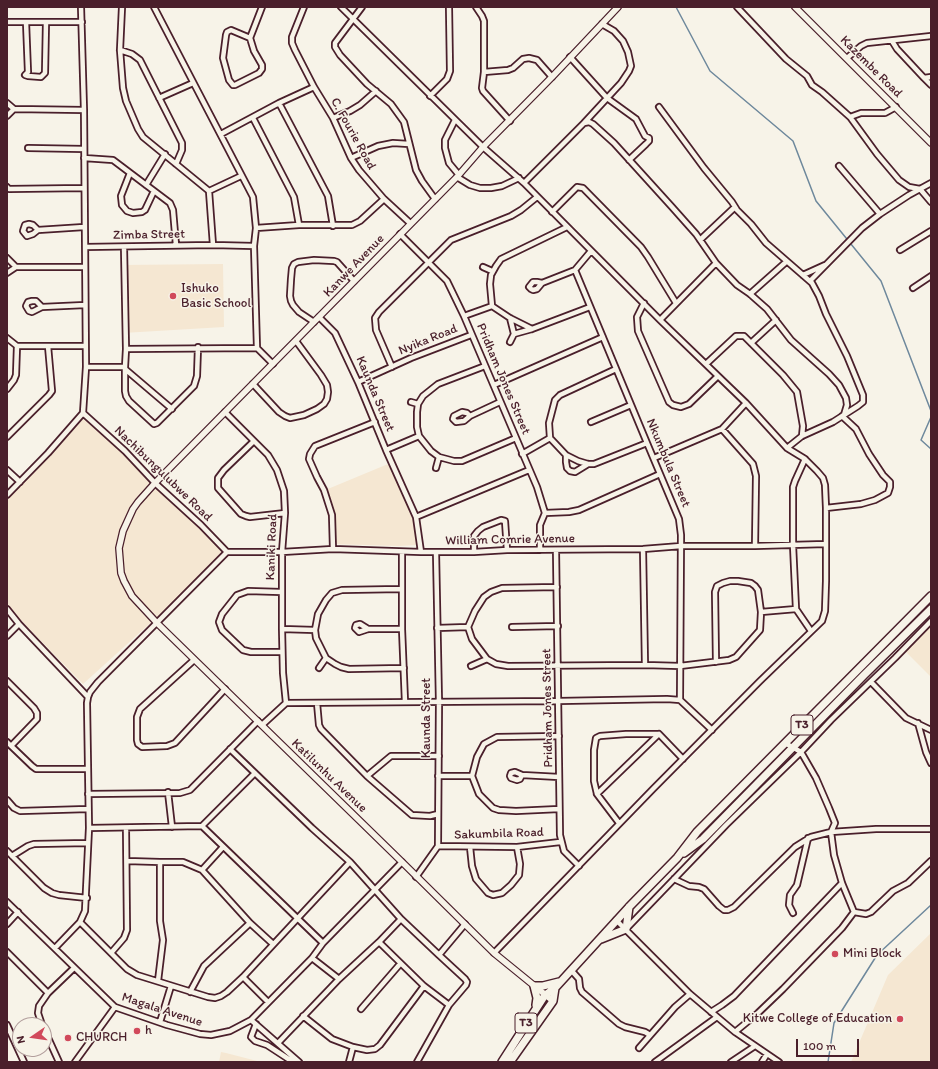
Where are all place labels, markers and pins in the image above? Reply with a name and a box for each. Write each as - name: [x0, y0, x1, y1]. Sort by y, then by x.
- place label: Ishuko Basic School: [181, 281, 251, 312]
- marker: Ishuko Basic School: [168, 291, 178, 301]
- place label: Mini Block: [843, 946, 902, 962]
- marker: Mini Block: [830, 949, 840, 959]
- place label: Kitwe College of Education: [743, 1011, 892, 1027]
- marker: Kitwe College of Education: [895, 1014, 905, 1024]
- place label: h: [145, 1023, 152, 1039]
- marker: h: [132, 1026, 142, 1036]
- place label: CHURCH: [76, 1030, 127, 1046]
- marker: CHURCH: [63, 1033, 73, 1043]

